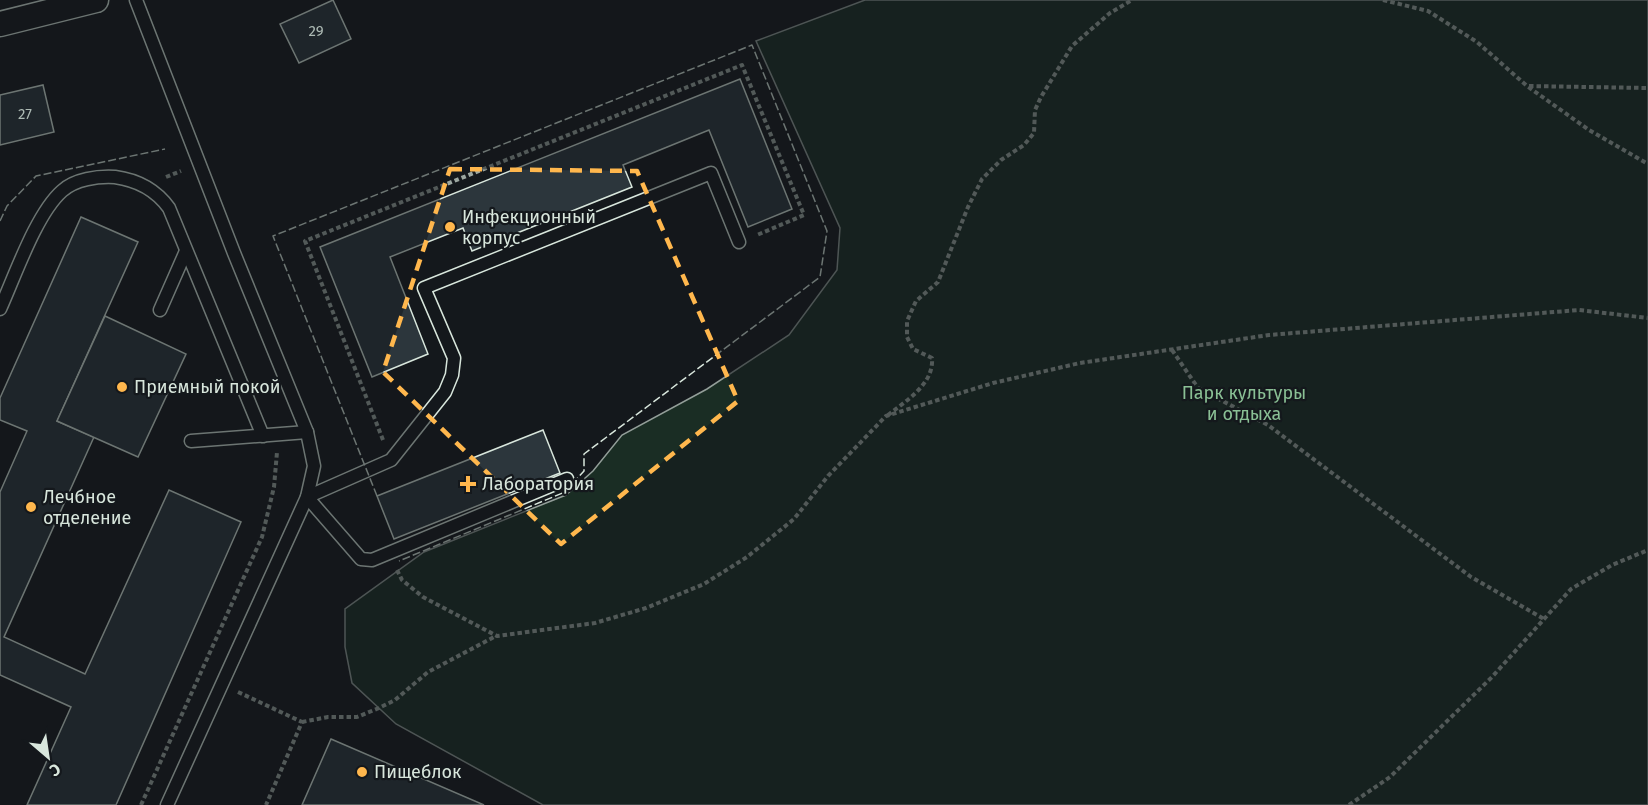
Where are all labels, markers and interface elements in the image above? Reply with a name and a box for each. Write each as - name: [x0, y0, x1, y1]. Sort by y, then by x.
- house number: 29: [308, 22, 324, 40]
- house number: 27: [18, 105, 32, 123]
- place label: Инфекционный корпус: [462, 206, 596, 249]
- marker: Инфекционный корпус: [443, 220, 457, 234]
- place label: Приемный покой: [134, 376, 281, 398]
- marker: Приемный покой: [115, 380, 129, 394]
- park label: Парк культуры и отдыха: [1182, 382, 1306, 425]
- place label: Лаборатория: [482, 473, 594, 495]
- marker: Лаборатория: [459, 475, 477, 493]
- place label: Лечбное отделение: [43, 486, 131, 529]
- marker: Лечбное отделение: [24, 500, 38, 514]
- north arrow: [18, 727, 78, 787]
- text: С: [46, 759, 64, 781]
- place label: Пищеблок: [374, 761, 462, 783]
- marker: Пищеблок: [355, 765, 369, 779]

